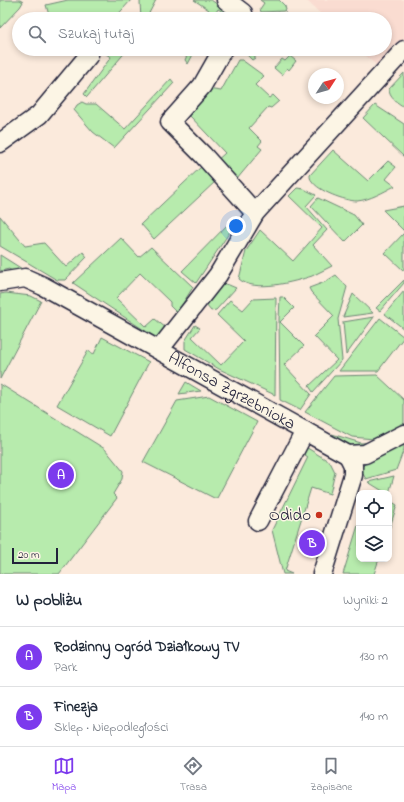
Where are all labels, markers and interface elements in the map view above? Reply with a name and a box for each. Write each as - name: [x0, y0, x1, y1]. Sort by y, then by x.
- search box: [12, 12, 392, 56]
- icon: search: [26, 23, 48, 45]
- text: Szukaj tutaj: [58, 23, 134, 45]
- north arrow: [308, 68, 344, 104]
- your location: [226, 216, 246, 236]
- street label: Alfonsa Zgrzebnioka: [164, 345, 300, 436]
- pin: A: [48, 460, 74, 490]
- map controls: [356, 490, 392, 562]
- button: locate: [356, 490, 392, 526]
- place label: Odido: [269, 503, 311, 528]
- marker: Odido: [314, 510, 324, 520]
- button: layers: [356, 526, 392, 562]
- pin: B: [299, 528, 325, 558]
- scale bar: [12, 546, 58, 565]
- text: 20 m: [18, 547, 40, 563]
- text: W pobliżu: [16, 588, 82, 613]
- text: Wyniki: 2: [343, 591, 388, 610]
- text: Rodzinny Ogród Działkowy TV: [54, 636, 239, 658]
- text: A: [25, 647, 33, 666]
- text: 130 m: [360, 647, 388, 666]
- text: Park: [54, 658, 78, 677]
- text: Finezja: [54, 696, 98, 718]
- text: B: [25, 707, 33, 726]
- text: 140 m: [360, 707, 388, 726]
- text: Sklep · Niepodległości: [54, 718, 168, 737]
- tab: Mapa: [52, 755, 76, 795]
- tab: Trasa: [180, 755, 207, 795]
- tab: Zapisane: [310, 755, 352, 795]

